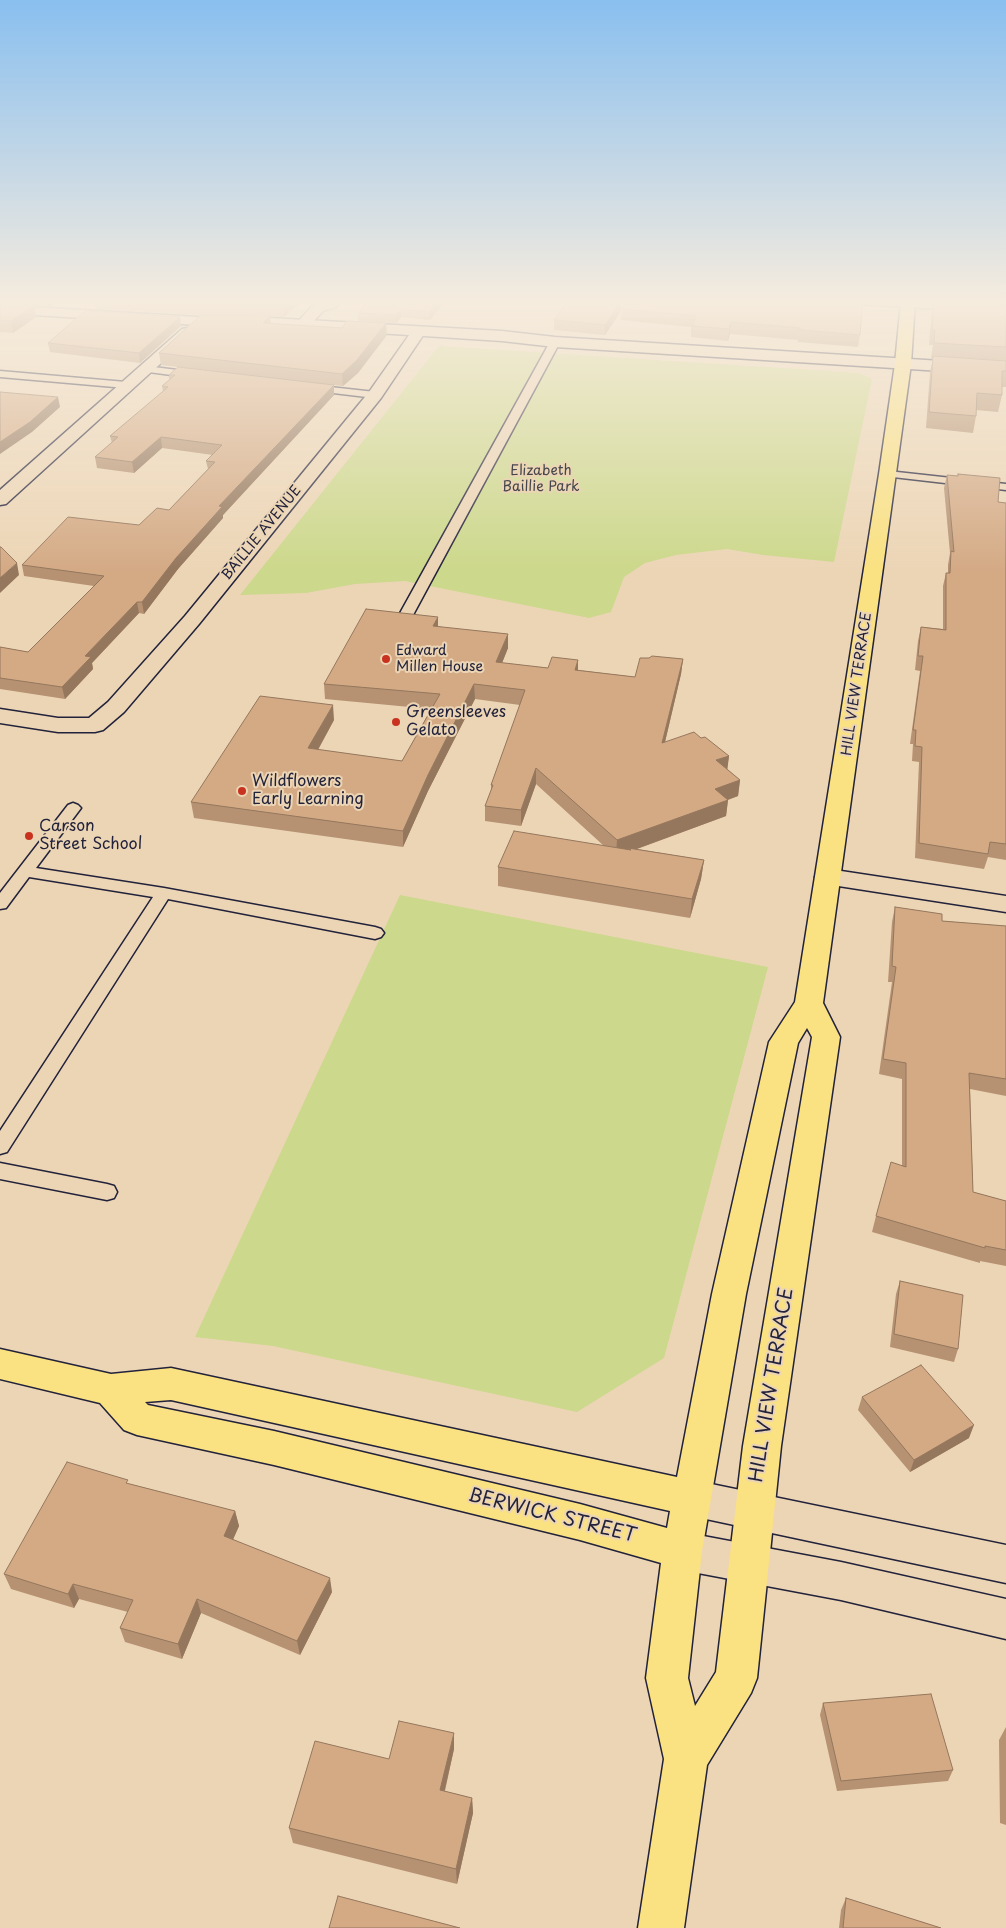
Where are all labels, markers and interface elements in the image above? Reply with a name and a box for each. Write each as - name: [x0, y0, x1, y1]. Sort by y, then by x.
- park label: Elizabeth Baillie Park: [502, 463, 580, 496]
- street label: BAILLIE AVENUE: [219, 482, 305, 584]
- street label: HILL VIEW TERRACE: [839, 611, 875, 757]
- place label: Edward Millen House: [396, 643, 483, 676]
- marker: Edward Millen House: [380, 653, 392, 665]
- place label: Greensleeves Gelato: [406, 703, 506, 741]
- marker: Greensleeves Gelato: [390, 716, 402, 728]
- place label: Wildflowers Early Learning: [252, 772, 364, 810]
- marker: Wildflowers Early Learning: [236, 785, 248, 797]
- place label: Carson Street School: [39, 817, 142, 855]
- marker: Carson Street School: [23, 830, 35, 842]
- street label: HILL VIEW TERRACE: [745, 1286, 799, 1484]
- street label: BERWICK STREET: [465, 1484, 639, 1548]

